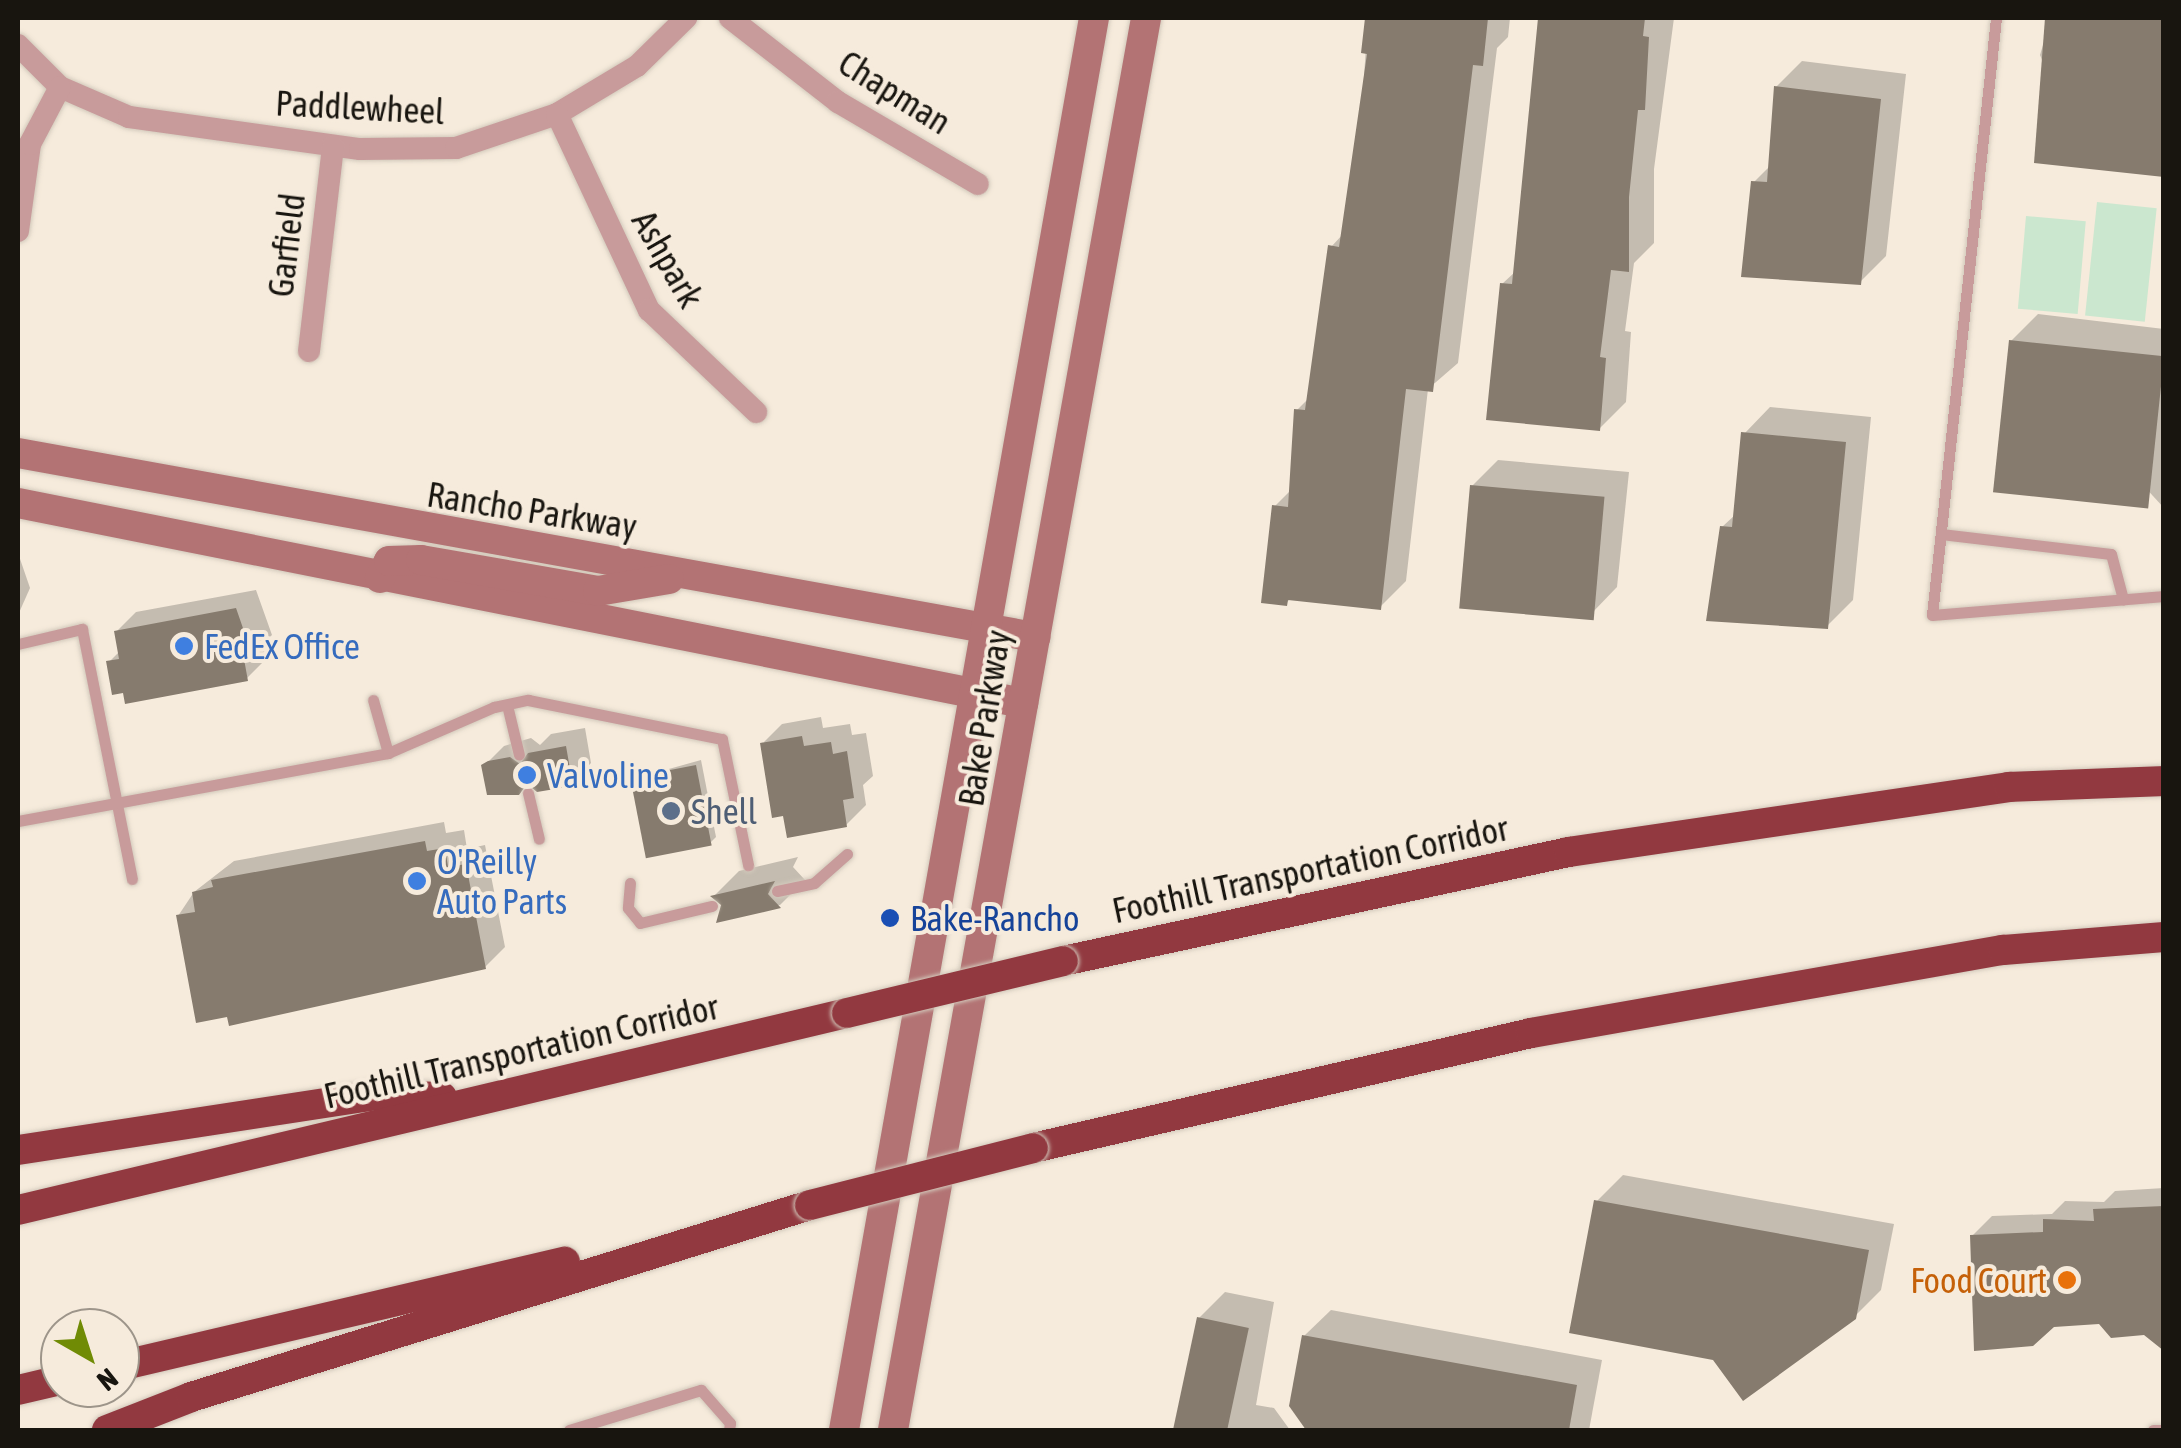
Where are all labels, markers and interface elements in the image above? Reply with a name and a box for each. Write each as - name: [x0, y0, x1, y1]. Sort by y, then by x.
- street label: Chapman: [831, 41, 959, 143]
- street label: Paddlewheel: [274, 82, 446, 132]
- street label: Garfield: [259, 191, 313, 299]
- street label: Ashpark: [624, 203, 712, 315]
- street label: Rancho Parkway: [424, 473, 640, 547]
- place label: FedEx Office: [204, 625, 360, 667]
- street label: Bake Parkway: [949, 627, 1019, 809]
- marker: FedEx Office: [173, 635, 195, 657]
- place label: Valvoline: [547, 754, 669, 796]
- marker: Valvoline: [516, 764, 538, 786]
- place label: Shell: [691, 790, 757, 832]
- marker: Shell: [660, 800, 682, 822]
- street label: Foothill Transportation Corridor: [1108, 807, 1512, 931]
- place label: O'Reilly Auto Parts: [437, 840, 567, 922]
- marker: O'Reilly Auto Parts: [406, 870, 428, 892]
- place label: Bake-Rancho: [910, 897, 1079, 939]
- marker: Bake-Rancho: [879, 907, 901, 929]
- street label: Foothill Transportation Corridor: [320, 985, 722, 1117]
- place label: Food Court: [1910, 1259, 2047, 1301]
- marker: Food Court: [2056, 1269, 2078, 1291]
- north arrow: [40, 1308, 140, 1408]
- text: N: [91, 1362, 124, 1397]

